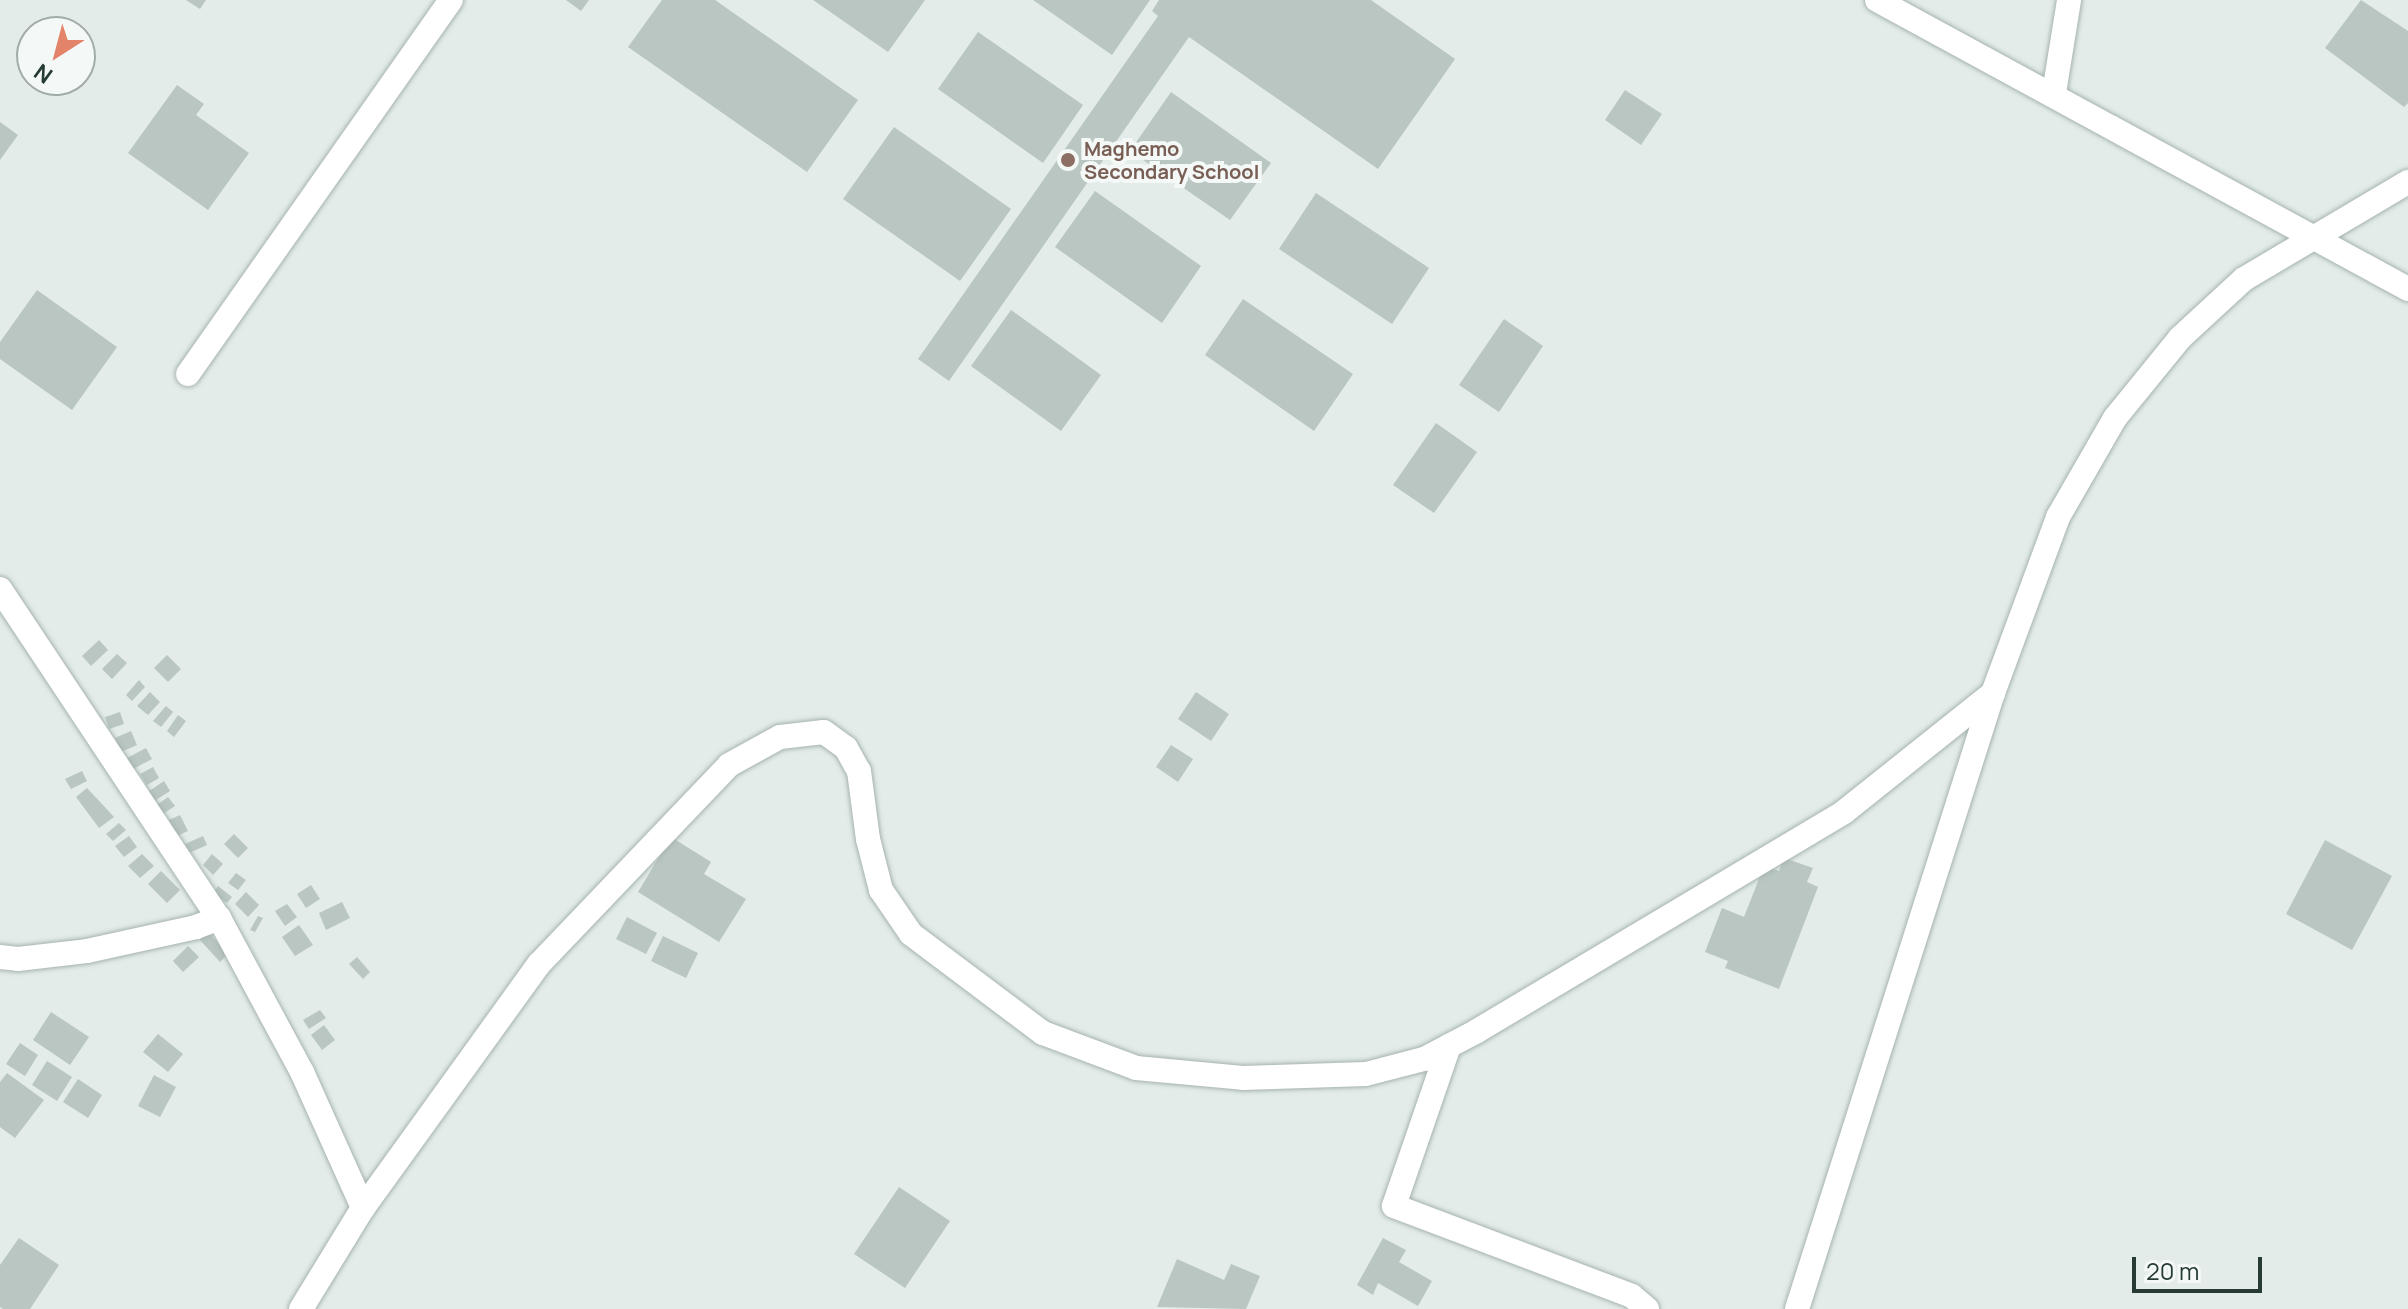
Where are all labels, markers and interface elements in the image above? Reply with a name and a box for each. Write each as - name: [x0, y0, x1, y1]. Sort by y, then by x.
- north arrow: [16, 16, 96, 96]
- text: N: [28, 57, 58, 91]
- place label: Maghemo Secondary School: [1084, 136, 1259, 183]
- marker: Maghemo Secondary School: [1059, 151, 1077, 169]
- scale bar: [2136, 1241, 2266, 1291]
- text: 20 m: [2146, 1254, 2199, 1287]

